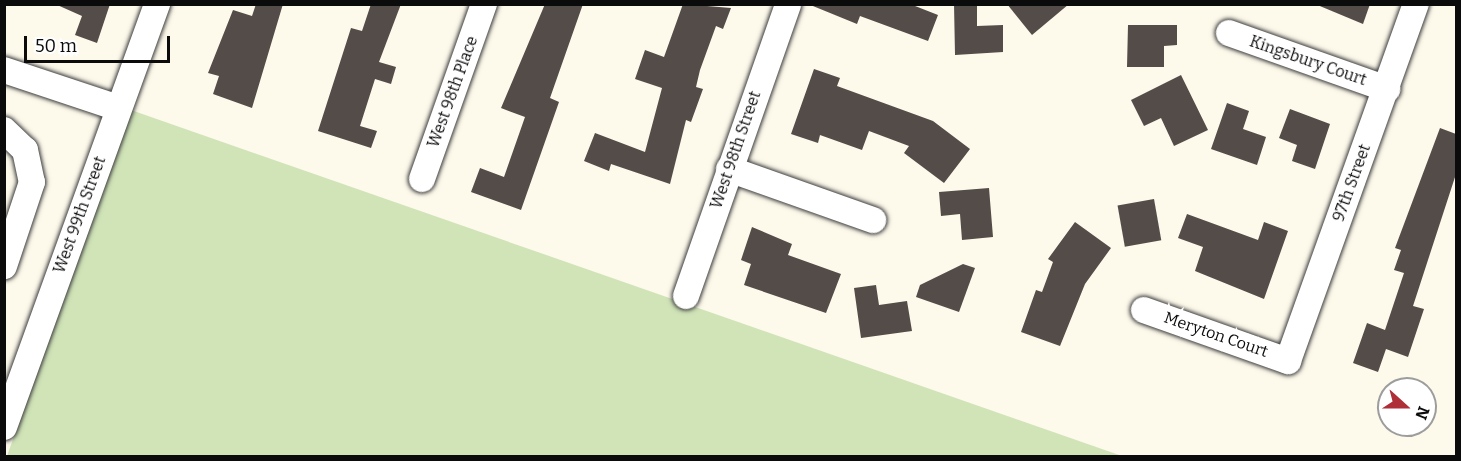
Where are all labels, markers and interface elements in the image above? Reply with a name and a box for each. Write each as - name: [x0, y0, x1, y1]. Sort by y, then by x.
- scale bar: [27, 24, 172, 62]
- street label: Kingsbury Court: [1247, 32, 1369, 90]
- street label: West 98th Place: [424, 34, 482, 150]
- text: 50 m: [35, 35, 77, 57]
- street label: West 98th Street: [707, 89, 765, 211]
- street label: 97th Street: [1329, 142, 1375, 224]
- street label: West 99th Street: [50, 154, 110, 276]
- street label: Meryton Court: [1162, 308, 1270, 362]
- north arrow: [1377, 377, 1437, 437]
- text: N: [1411, 404, 1433, 422]

